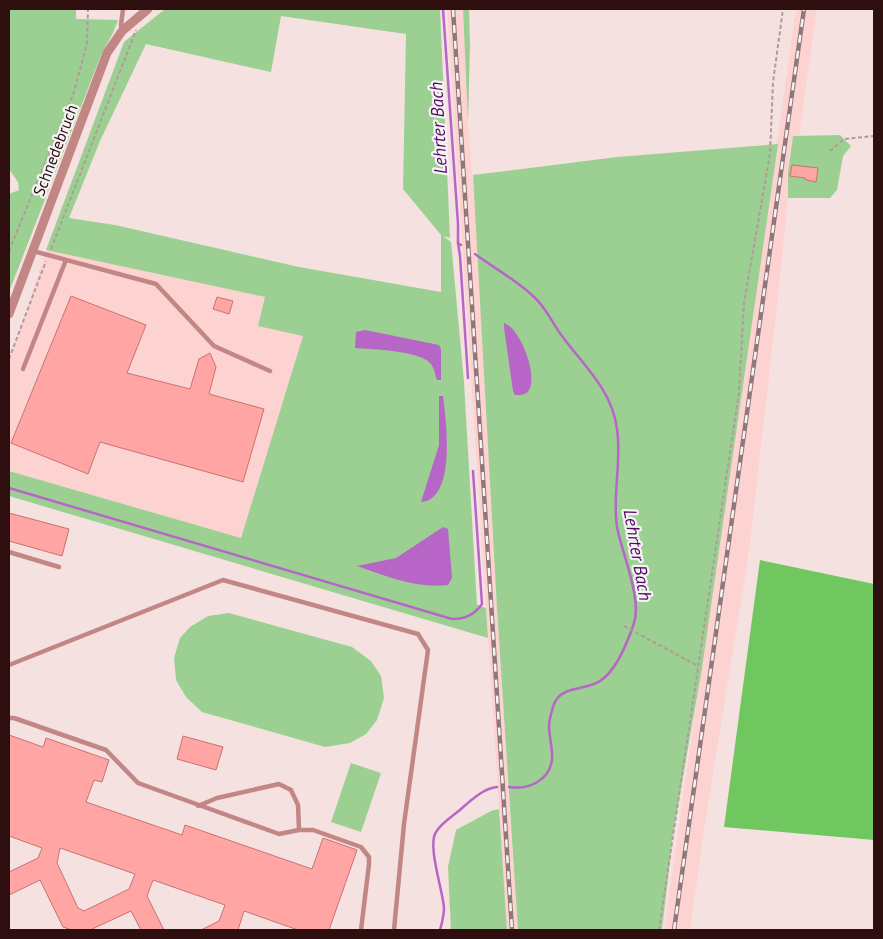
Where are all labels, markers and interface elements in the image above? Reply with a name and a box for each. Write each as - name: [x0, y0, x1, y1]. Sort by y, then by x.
- water label: Lehrter Bach: [424, 81, 452, 175]
- street label: Schnedebruch: [28, 101, 82, 199]
- water label: Lehrter Bach: [619, 507, 657, 603]

